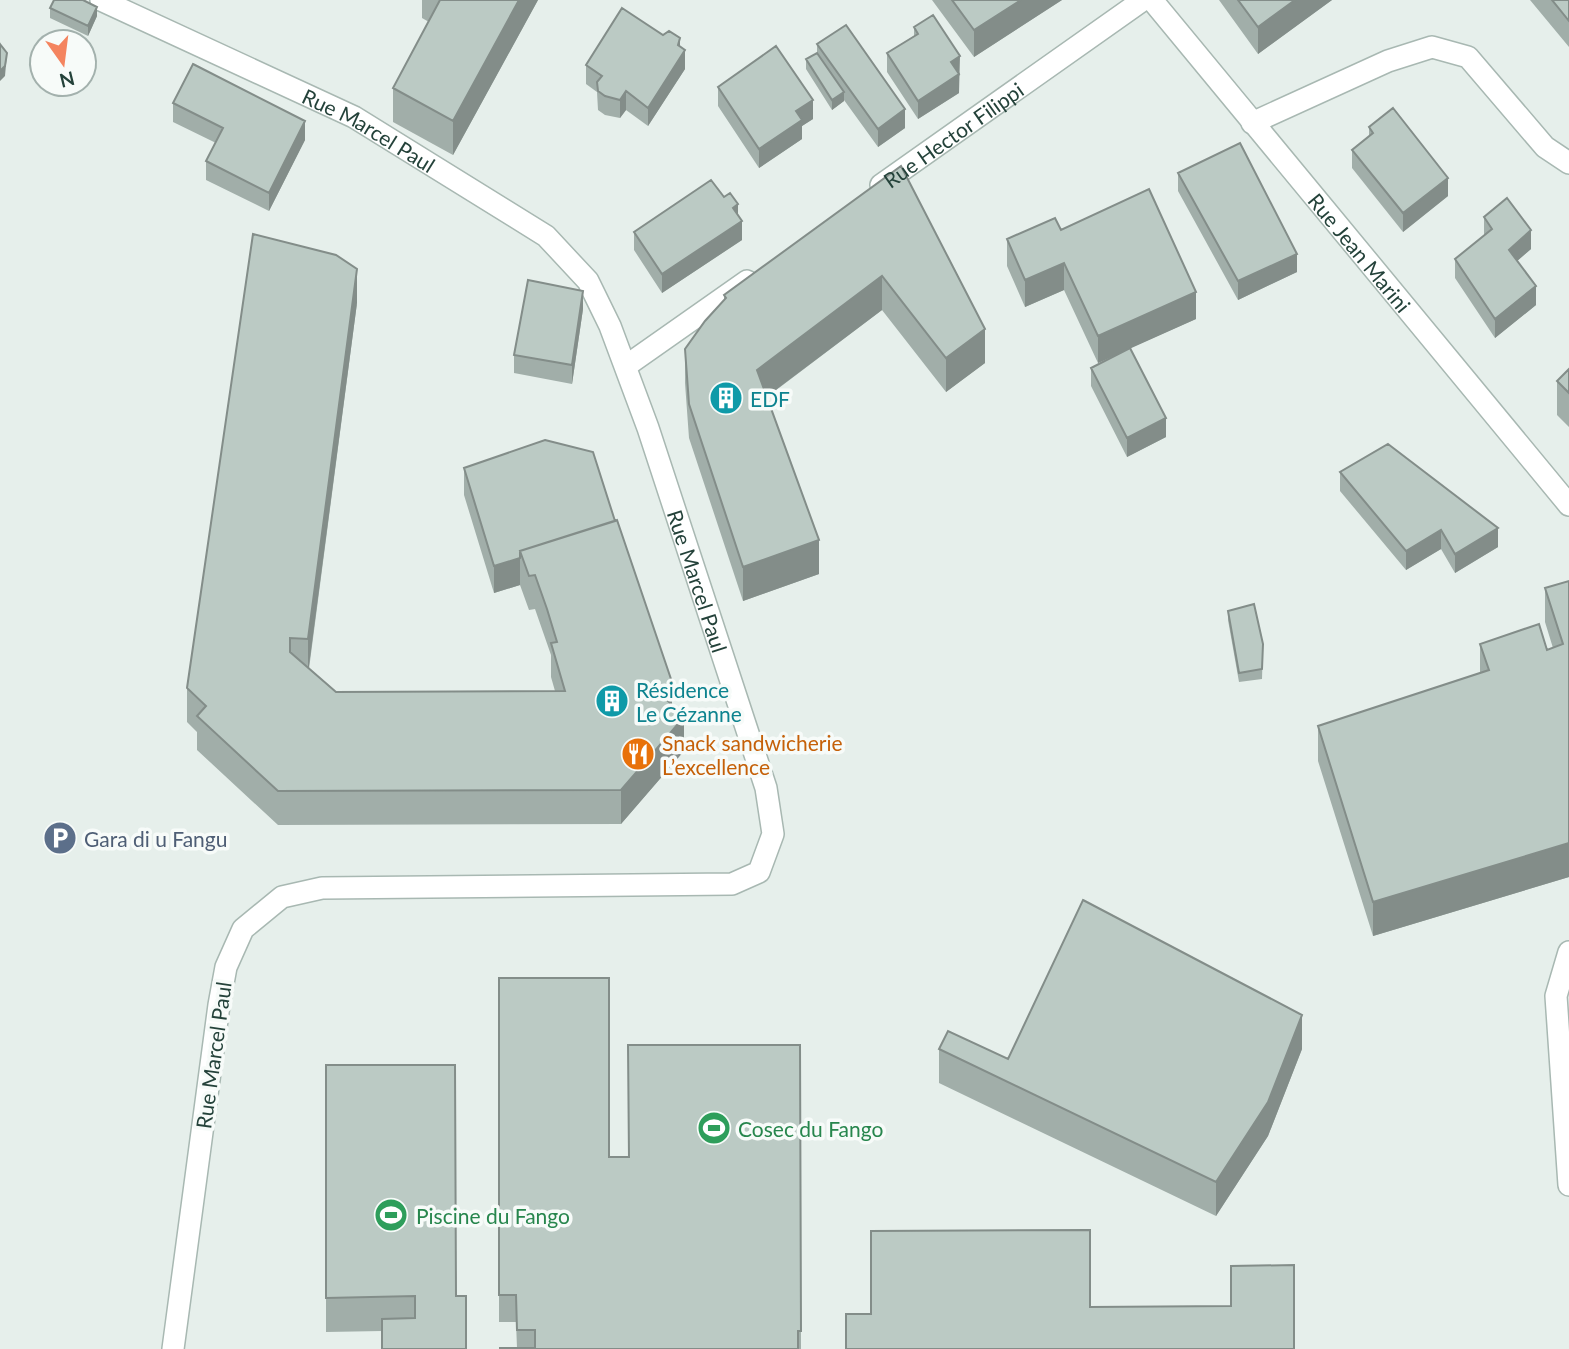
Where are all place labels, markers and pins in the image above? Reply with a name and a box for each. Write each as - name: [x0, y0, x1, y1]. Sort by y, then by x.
- building icon: EDF: [707, 379, 745, 417]
- place label: EDF: [750, 386, 790, 411]
- place label: Résidence Le Cézanne: [636, 677, 742, 726]
- building icon: Résidence Le Cézanne: [593, 682, 631, 720]
- place label: Snack sandwicherie L’excellence: [662, 730, 843, 779]
- restaurant icon: Snack sandwicherie L’excellence: [619, 735, 657, 773]
- parking icon: Gara di u Fangu: [41, 819, 79, 857]
- place label: Gara di u Fangu: [84, 826, 227, 851]
- sports icon: Cosec du Fango: [695, 1109, 733, 1147]
- place label: Cosec du Fango: [738, 1116, 883, 1141]
- sports icon: Piscine du Fango: [372, 1196, 410, 1234]
- place label: Piscine du Fango: [416, 1203, 570, 1228]

